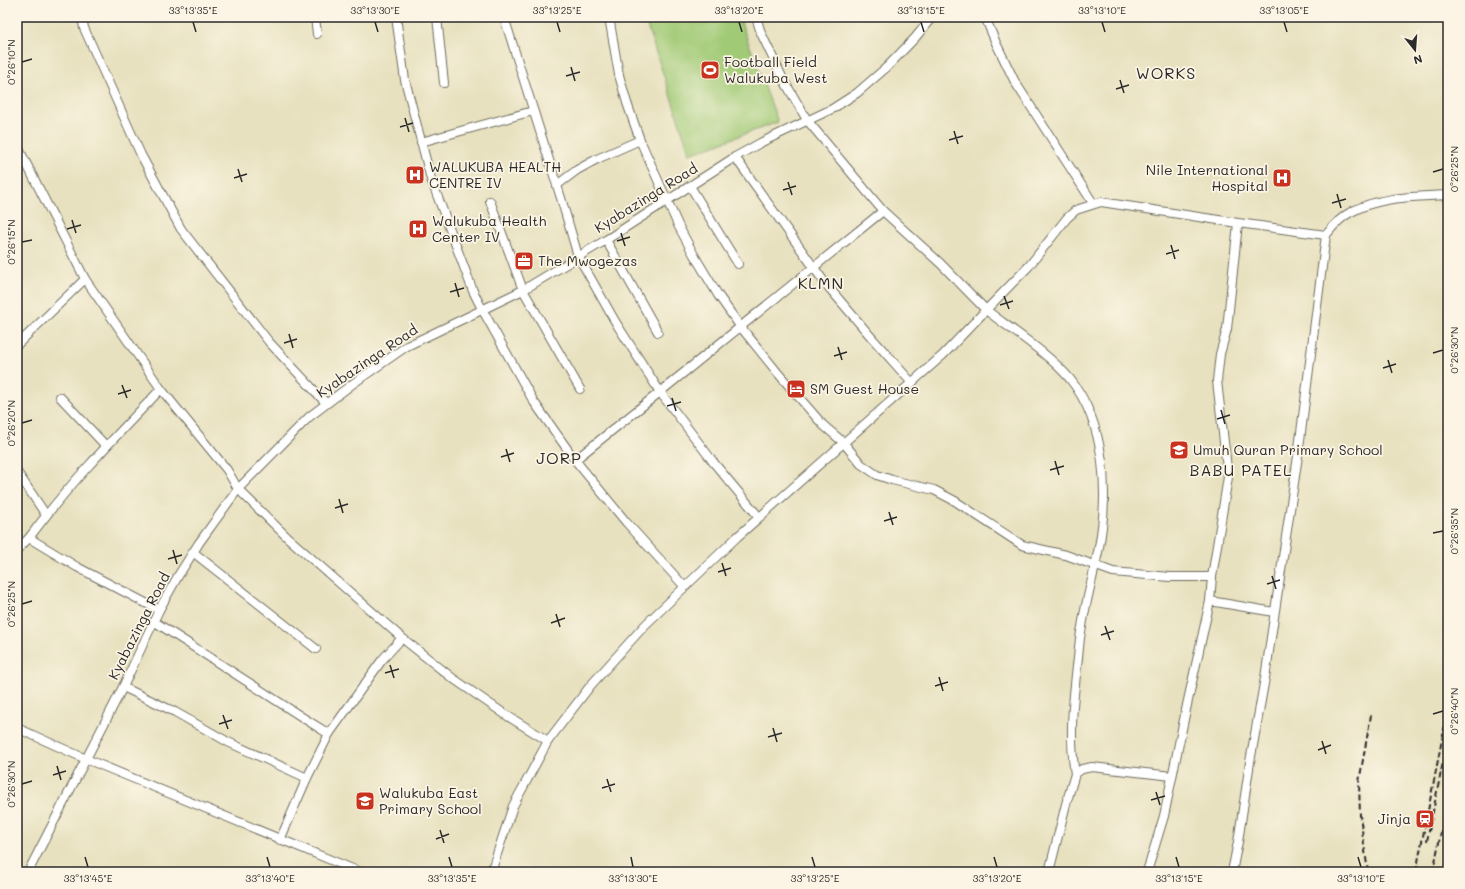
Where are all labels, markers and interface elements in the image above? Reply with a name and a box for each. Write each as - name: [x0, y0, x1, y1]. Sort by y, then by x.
- text: 33°13'35"E: [168, 3, 218, 17]
- text: 33°13'30"E: [350, 3, 400, 17]
- text: 33°13'25"E: [533, 3, 582, 17]
- text: 33°13'20"E: [714, 3, 764, 17]
- text: 33°13'15"E: [897, 3, 945, 17]
- text: 33°13'10"E: [1078, 3, 1126, 17]
- text: 33°13'05"E: [1259, 3, 1309, 17]
- north arrow: [1395, 30, 1435, 70]
- text: 0°26'10"N: [4, 39, 18, 85]
- place label: Football Field Walukuba West: [724, 52, 827, 87]
- text: N: [1412, 52, 1424, 68]
- sports icon: Football Field Walukuba West: [699, 59, 721, 81]
- district label: WORKS: [1136, 62, 1196, 83]
- text: 0°26'25"N: [1447, 146, 1461, 192]
- place label: WALUKUBA HEALTH CENTRE IV: [429, 157, 561, 192]
- street label: Kyabazinga Road: [591, 158, 701, 237]
- place label: Nile International Hospital: [1146, 160, 1268, 195]
- hospital icon: WALUKUBA HEALTH CENTRE IV: [404, 164, 426, 186]
- hospital icon: Nile International Hospital: [1271, 167, 1293, 189]
- place label: Walukuba Health Center IV: [432, 211, 546, 246]
- hospital icon: Walukuba Health Center IV: [407, 218, 429, 240]
- text: 0°26'15"N: [4, 219, 18, 265]
- office icon: The Mwogezas: [513, 250, 535, 272]
- place label: The Mwogezas: [538, 251, 637, 270]
- district label: KLMN: [798, 272, 844, 293]
- street label: Kyabazinga Road: [312, 320, 421, 402]
- text: 0°26'30"N: [1447, 327, 1461, 373]
- hotel icon: SM Guest House: [785, 378, 807, 400]
- place label: SM Guest House: [810, 379, 919, 398]
- text: 0°26'20"N: [4, 400, 18, 446]
- school or university icon: Umuh Quran Primary School: [1168, 439, 1190, 461]
- place label: Umuh Quran Primary School: [1193, 440, 1383, 459]
- district label: JORP: [536, 447, 582, 468]
- district label: BABU PATEL: [1190, 459, 1292, 480]
- text: 0°26'35"N: [1447, 508, 1461, 554]
- street label: Kyabazinga Road: [103, 569, 174, 683]
- text: 0°26'25"N: [4, 581, 18, 627]
- text: 0°26'40"N: [1447, 688, 1461, 734]
- text: 0°26'30"N: [4, 761, 18, 807]
- place label: Walukuba East Primary School: [379, 783, 482, 818]
- school or university icon: Walukuba East Primary School: [354, 790, 376, 812]
- station icon: Jinja: [1414, 808, 1436, 830]
- place label: Jinja: [1378, 809, 1411, 828]
- text: 33°13'45"E: [63, 871, 113, 885]
- text: 33°13'40"E: [245, 871, 295, 885]
- text: 33°13'35"E: [427, 871, 477, 885]
- text: 33°13'30"E: [608, 871, 658, 885]
- text: 33°13'25"E: [791, 871, 840, 885]
- text: 33°13'20"E: [972, 871, 1022, 885]
- text: 33°13'15"E: [1155, 871, 1203, 885]
- text: 33°13'10"E: [1337, 871, 1385, 885]

